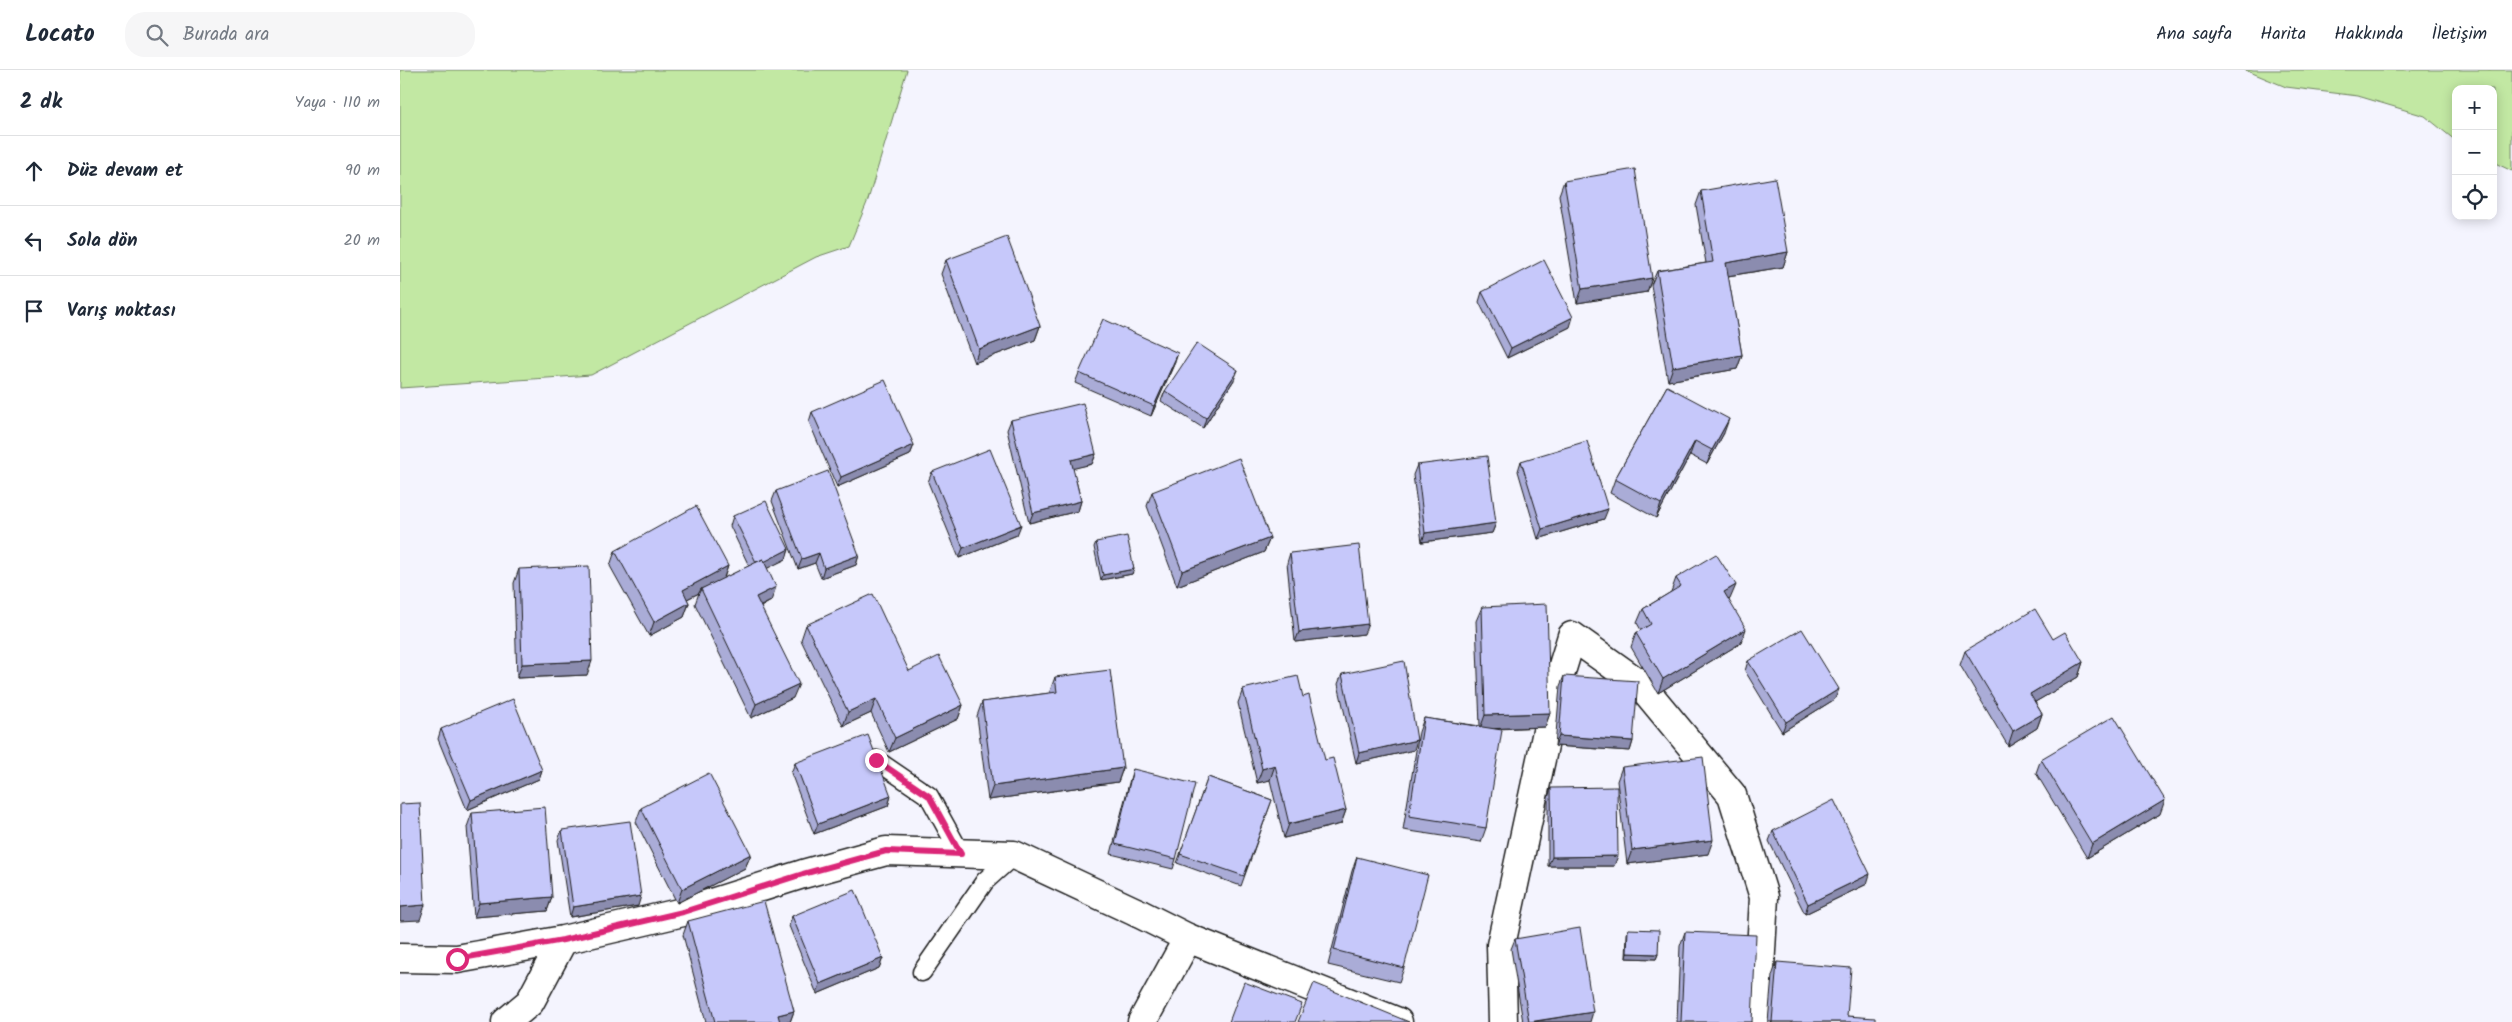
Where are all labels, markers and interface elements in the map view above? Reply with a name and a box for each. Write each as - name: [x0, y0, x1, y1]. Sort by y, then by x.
- search box: [125, 12, 475, 57]
- text: Locato: [25, 15, 95, 54]
- text: Burada ara: [183, 20, 269, 50]
- text: Ana sayfa: [2156, 20, 2232, 49]
- text: Harita: [2260, 20, 2306, 49]
- text: Hakkında: [2334, 20, 2403, 49]
- text: İletişim: [2431, 20, 2487, 49]
- icon: search: [143, 21, 171, 49]
- map controls: [2452, 85, 2497, 220]
- button: +: [2452, 85, 2497, 130]
- text: 2 dk: [20, 86, 62, 119]
- text: Yaya · 110 m: [294, 90, 380, 115]
- button: −: [2452, 130, 2497, 175]
- text: Düz devam et: [67, 156, 183, 186]
- icon: ahead: [20, 157, 48, 185]
- text: 90 m: [345, 158, 380, 183]
- button: locate: [2452, 175, 2497, 220]
- text: Sola dön: [67, 226, 138, 256]
- icon: left: [20, 227, 48, 255]
- text: 20 m: [344, 228, 380, 253]
- text: Varış noktası: [67, 296, 175, 326]
- icon: arrive: [20, 297, 48, 325]
- route end: [865, 749, 888, 772]
- route start: [446, 948, 469, 971]

